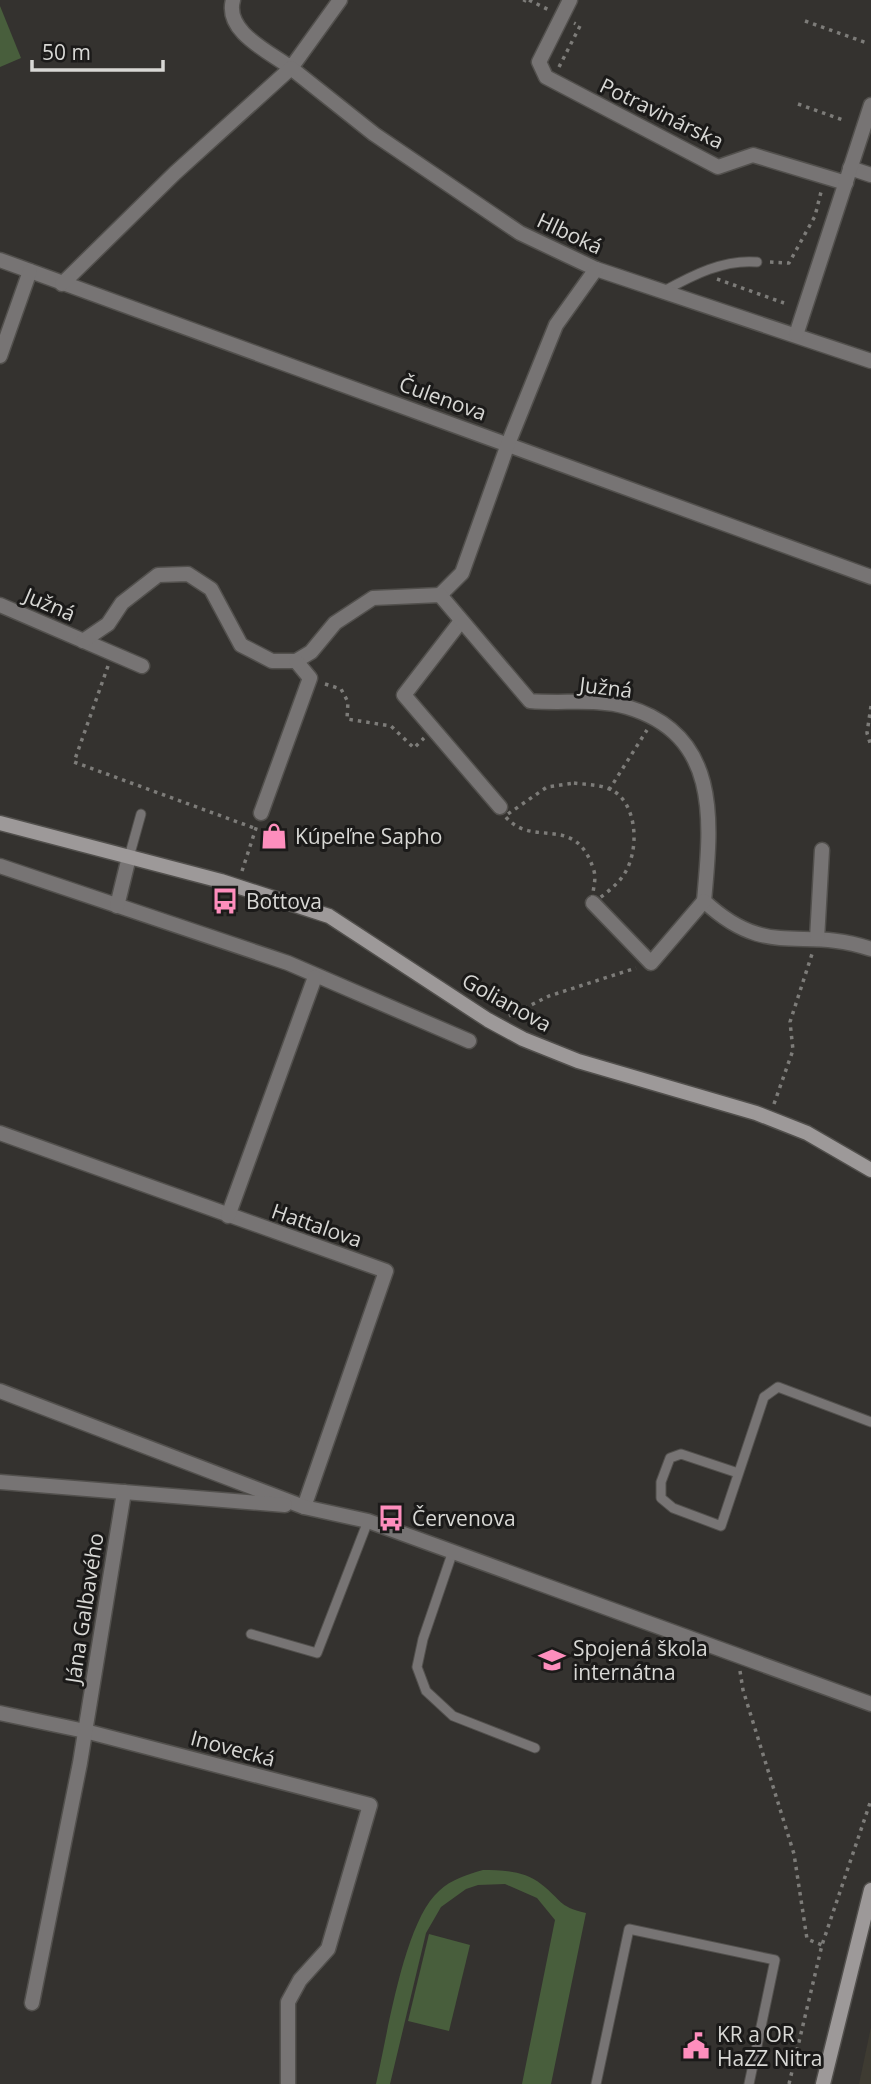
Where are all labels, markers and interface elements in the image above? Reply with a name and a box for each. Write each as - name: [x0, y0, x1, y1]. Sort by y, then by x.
- scale bar: [32, 28, 163, 72]
- text: 50 m: [42, 38, 91, 66]
- street label: Potravinárska: [595, 71, 729, 155]
- street label: Hlboká: [533, 206, 607, 260]
- street label: Čulenova: [396, 369, 490, 427]
- street label: Južná: [18, 580, 80, 627]
- street label: Južná: [576, 670, 634, 704]
- shop icon: Kúpeľne Sapho: [259, 821, 289, 851]
- place label: Kúpeľne Sapho: [295, 822, 442, 850]
- bus stop icon: Bottova: [210, 886, 240, 916]
- place label: Bottova: [246, 887, 322, 915]
- street label: Golianova: [457, 966, 557, 1038]
- street label: Hattalova: [268, 1196, 366, 1254]
- bus stop icon: Červenova: [376, 1503, 406, 1533]
- place label: Červenova: [412, 1504, 516, 1532]
- street label: Jána Galbavého: [58, 1531, 110, 1687]
- place label: Spojená škola internátna: [573, 1634, 708, 1686]
- school or university icon: Spojená škola internátna: [537, 1645, 567, 1675]
- street label: Inovecká: [188, 1723, 278, 1773]
- place label: KR a OR HaZZ Nitra: [717, 2020, 823, 2072]
- public building icon: KR a OR HaZZ Nitra: [681, 2031, 711, 2061]

